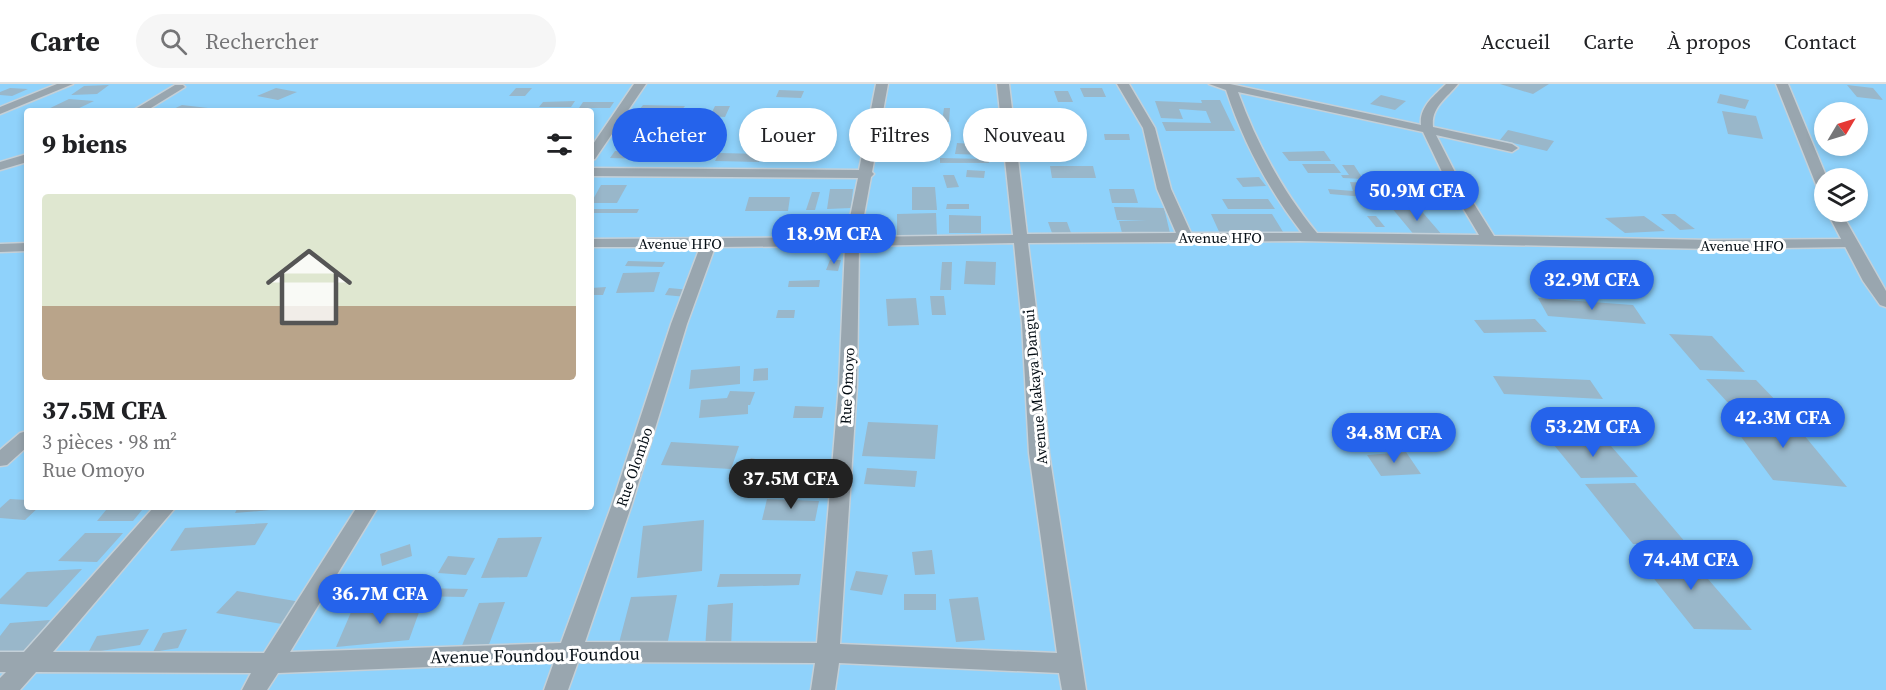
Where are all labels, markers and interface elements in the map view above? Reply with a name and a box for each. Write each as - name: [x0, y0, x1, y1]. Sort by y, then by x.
- search box: [136, 14, 556, 68]
- text: Carte: [30, 22, 100, 60]
- icon: search: [157, 25, 190, 58]
- text: Rechercher: [205, 26, 319, 56]
- text: Accueil: [1481, 27, 1550, 56]
- text: Carte: [1583, 27, 1634, 56]
- text: À propos: [1667, 27, 1751, 56]
- text: Contact: [1784, 27, 1856, 56]
- north arrow: [1814, 102, 1868, 156]
- map controls: [1814, 102, 1868, 222]
- chip: Acheter: [612, 108, 727, 162]
- chip: Louer: [739, 108, 837, 162]
- chip: Filtres: [849, 108, 951, 162]
- chip: Nouveau: [963, 108, 1087, 162]
- text: 9 biens: [42, 126, 127, 162]
- icon: filters: [543, 128, 576, 161]
- button: layers: [1814, 168, 1868, 222]
- pin: 50.9M CFA: [1348, 171, 1486, 222]
- text: 50.9M CFA: [1369, 176, 1465, 204]
- pin: 18.9M CFA: [765, 214, 903, 265]
- text: 18.9M CFA: [786, 219, 882, 247]
- street label: Avenue HFO: [1178, 227, 1262, 248]
- icon: home: [255, 233, 363, 341]
- street label: Avenue HFO: [638, 233, 722, 254]
- street label: Avenue HFO: [1700, 235, 1784, 256]
- pin: 32.9M CFA: [1523, 260, 1661, 311]
- text: 32.9M CFA: [1544, 265, 1640, 293]
- street label: Avenue Makaya Dangui: [1018, 308, 1052, 466]
- street label: Rue Omoyo: [834, 347, 860, 425]
- text: 37.5M CFA: [42, 392, 167, 428]
- pin: 42.3M CFA: [1714, 398, 1852, 449]
- text: 42.3M CFA: [1735, 403, 1831, 431]
- pin: 53.2M CFA: [1524, 407, 1662, 458]
- text: 53.2M CFA: [1545, 412, 1641, 440]
- pin: 34.8M CFA: [1325, 413, 1463, 464]
- text: 34.8M CFA: [1346, 418, 1442, 446]
- street label: Rue Olombo: [611, 424, 657, 510]
- text: 3 pièces · 98 m²: [42, 428, 177, 456]
- text: Rue Omoyo: [42, 456, 145, 484]
- pin: 37.5M CFA: [722, 459, 860, 510]
- text: 37.5M CFA: [743, 464, 839, 492]
- pin: 74.4M CFA: [1622, 540, 1760, 591]
- text: 74.4M CFA: [1643, 545, 1739, 573]
- pin: 36.7M CFA: [311, 574, 449, 625]
- text: 36.7M CFA: [332, 579, 428, 607]
- street label: Avenue Foundou Foundou: [430, 641, 640, 669]

